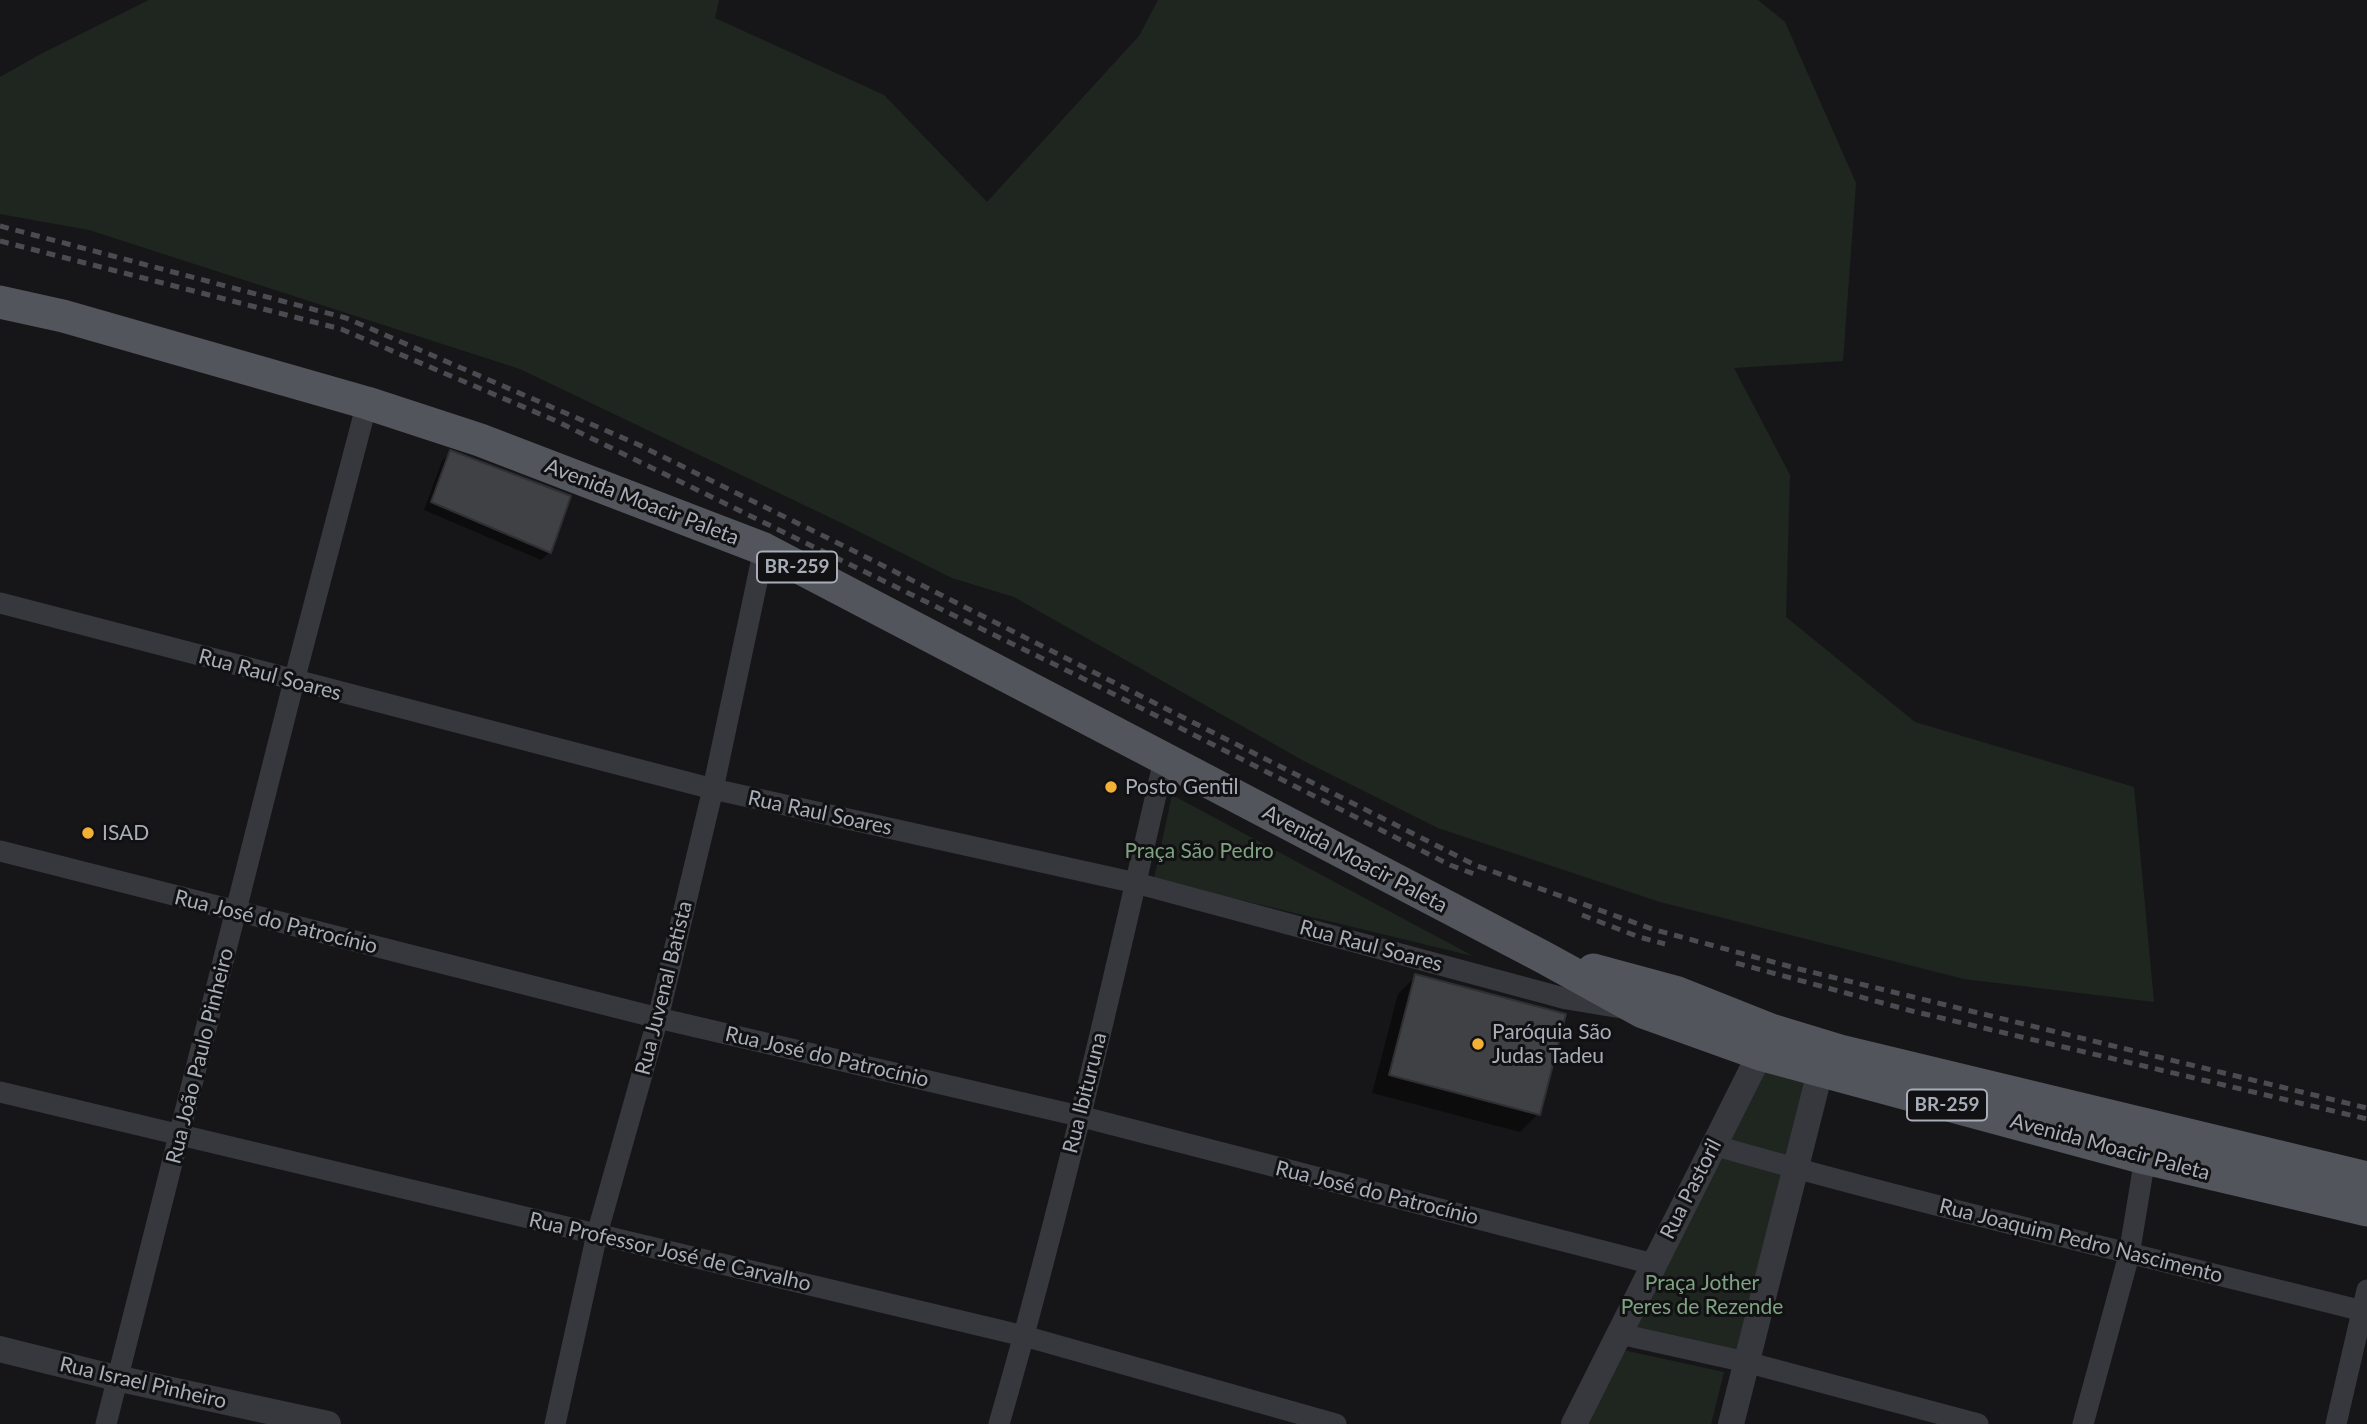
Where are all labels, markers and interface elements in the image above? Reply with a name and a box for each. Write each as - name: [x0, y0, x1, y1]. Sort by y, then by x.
- street label: Avenida Moacir Paleta: [542, 453, 742, 551]
- road number: BR-259: [757, 552, 837, 582]
- street label: Rua Raul Soares: [196, 644, 344, 706]
- place label: Posto Gentil: [1125, 774, 1239, 800]
- marker: Posto Gentil: [1103, 779, 1119, 795]
- street label: Rua Raul Soares: [746, 785, 894, 841]
- street label: Avenida Moacir Paleta: [1258, 800, 1452, 918]
- place label: ISAD: [102, 820, 149, 846]
- marker: ISAD: [80, 825, 96, 841]
- park label: Praça São Pedro: [1124, 838, 1274, 864]
- street label: Rua José do Patrocínio: [172, 885, 380, 959]
- street label: Rua Juvenal Batista: [630, 898, 698, 1078]
- street label: Rua Raul Soares: [1297, 915, 1445, 977]
- street label: Rua João Paulo Pinheiro: [161, 946, 239, 1166]
- place label: Paróquia São Judas Tadeu: [1492, 1019, 1612, 1069]
- street label: Rua José do Patrocínio: [723, 1021, 931, 1093]
- street label: Rua Ibituruna: [1058, 1030, 1112, 1156]
- marker: Paróquia São Judas Tadeu: [1470, 1036, 1486, 1052]
- road number: BR-259: [1907, 1090, 1987, 1120]
- street label: Avenida Moacir Paleta: [2007, 1108, 2213, 1186]
- street label: Rua Pastoril: [1655, 1135, 1727, 1243]
- street label: Rua José do Patrocínio: [1273, 1156, 1481, 1230]
- street label: Rua Joaquim Pedro Nascimento: [1937, 1194, 2225, 1288]
- street label: Rua Professor José de Carvalho: [527, 1207, 813, 1297]
- park label: Praça Jother Peres de Rezende: [1621, 1270, 1783, 1320]
- street label: Rua Israel Pinheiro: [57, 1352, 229, 1414]

